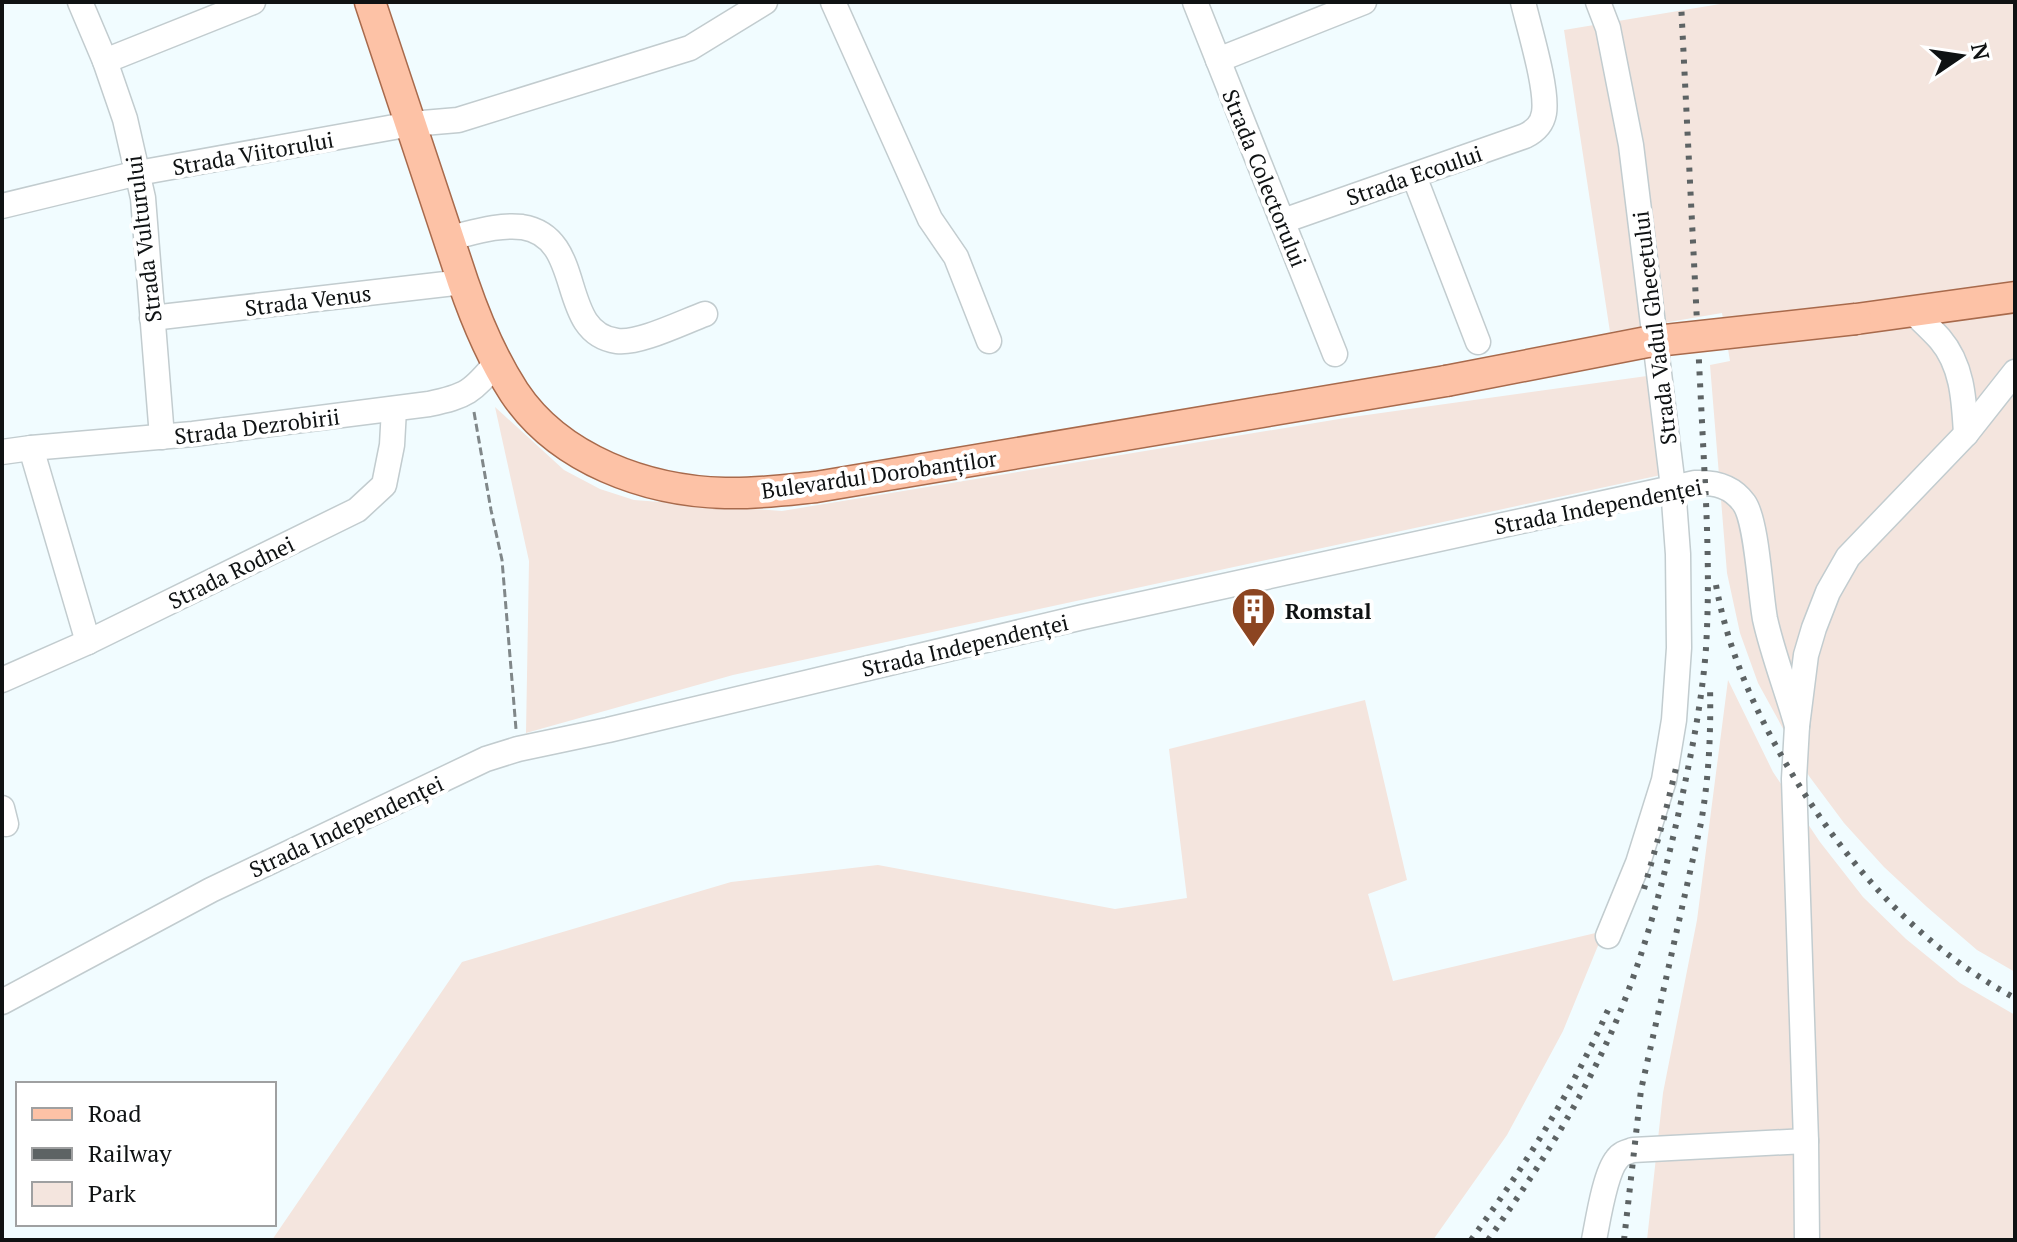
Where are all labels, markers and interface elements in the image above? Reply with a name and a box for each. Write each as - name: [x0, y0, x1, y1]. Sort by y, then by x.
- north arrow: [1921, 16, 2001, 96]
- text: N: [1965, 40, 1997, 63]
- street label: Strada Colectorului: [1216, 85, 1314, 271]
- street label: Strada Viitorului: [170, 125, 336, 181]
- street label: Strada Ecoului: [1342, 138, 1486, 212]
- street label: Strada Vulturului: [118, 154, 168, 324]
- street label: Strada Vadul Ghecetului: [1625, 209, 1683, 447]
- street label: Strada Venus: [243, 278, 373, 322]
- street label: Strada Dezrobirii: [173, 401, 341, 451]
- street label: Bulevardul Dorobanților: [759, 443, 999, 505]
- street label: Strada Independenței: [1492, 472, 1704, 540]
- street label: Strada Rodnei: [163, 529, 299, 615]
- building icon: Romstal: [1230, 586, 1278, 649]
- place label: Romstal: [1285, 596, 1371, 625]
- street label: Strada Independenței: [859, 607, 1071, 683]
- street label: Strada Independenței: [244, 768, 448, 884]
- legend: [16, 1082, 276, 1226]
- text: Road: [88, 1097, 142, 1129]
- text: Railway: [88, 1137, 172, 1169]
- text: Park: [88, 1177, 137, 1209]

